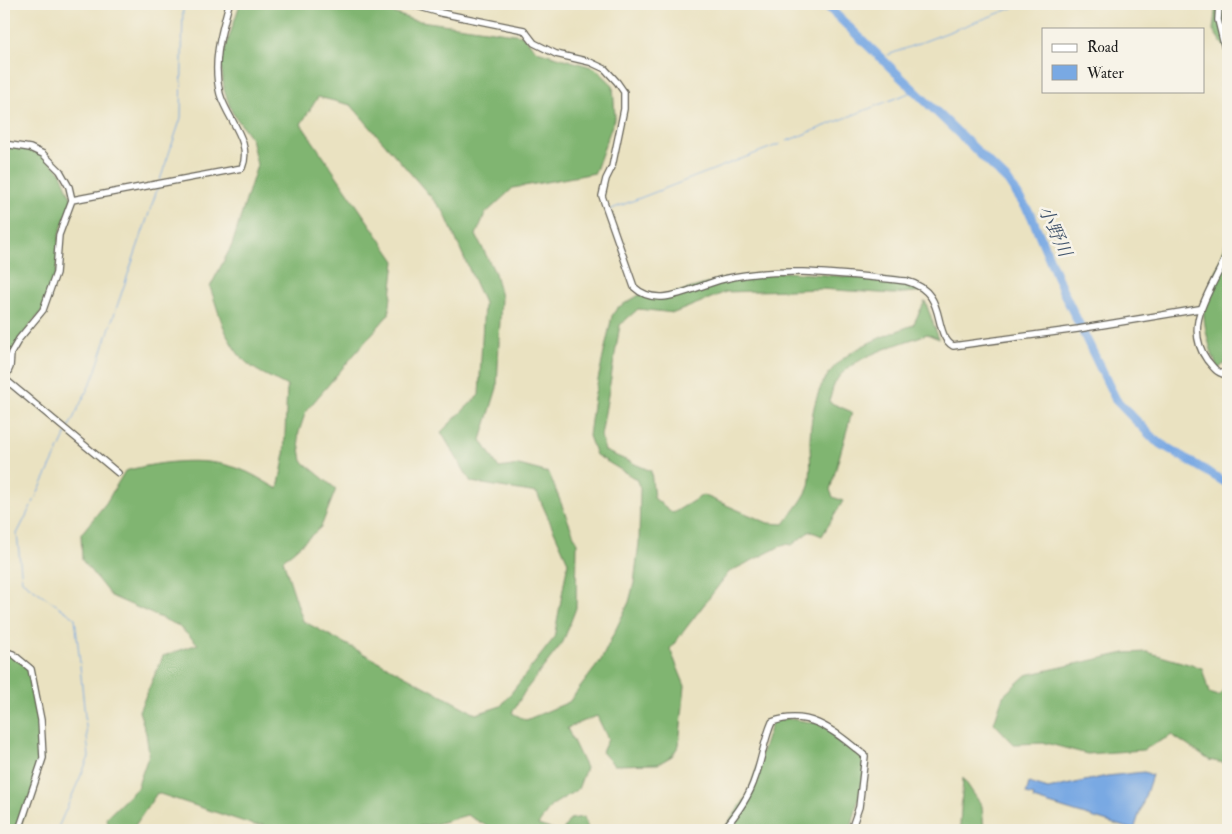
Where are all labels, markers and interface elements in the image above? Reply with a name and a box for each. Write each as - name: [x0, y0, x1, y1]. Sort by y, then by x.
- legend: [1042, 28, 1204, 92]
- text: Road: [1087, 38, 1119, 57]
- text: Water: [1086, 64, 1124, 83]
- water label: 小野川: [1033, 202, 1077, 262]

